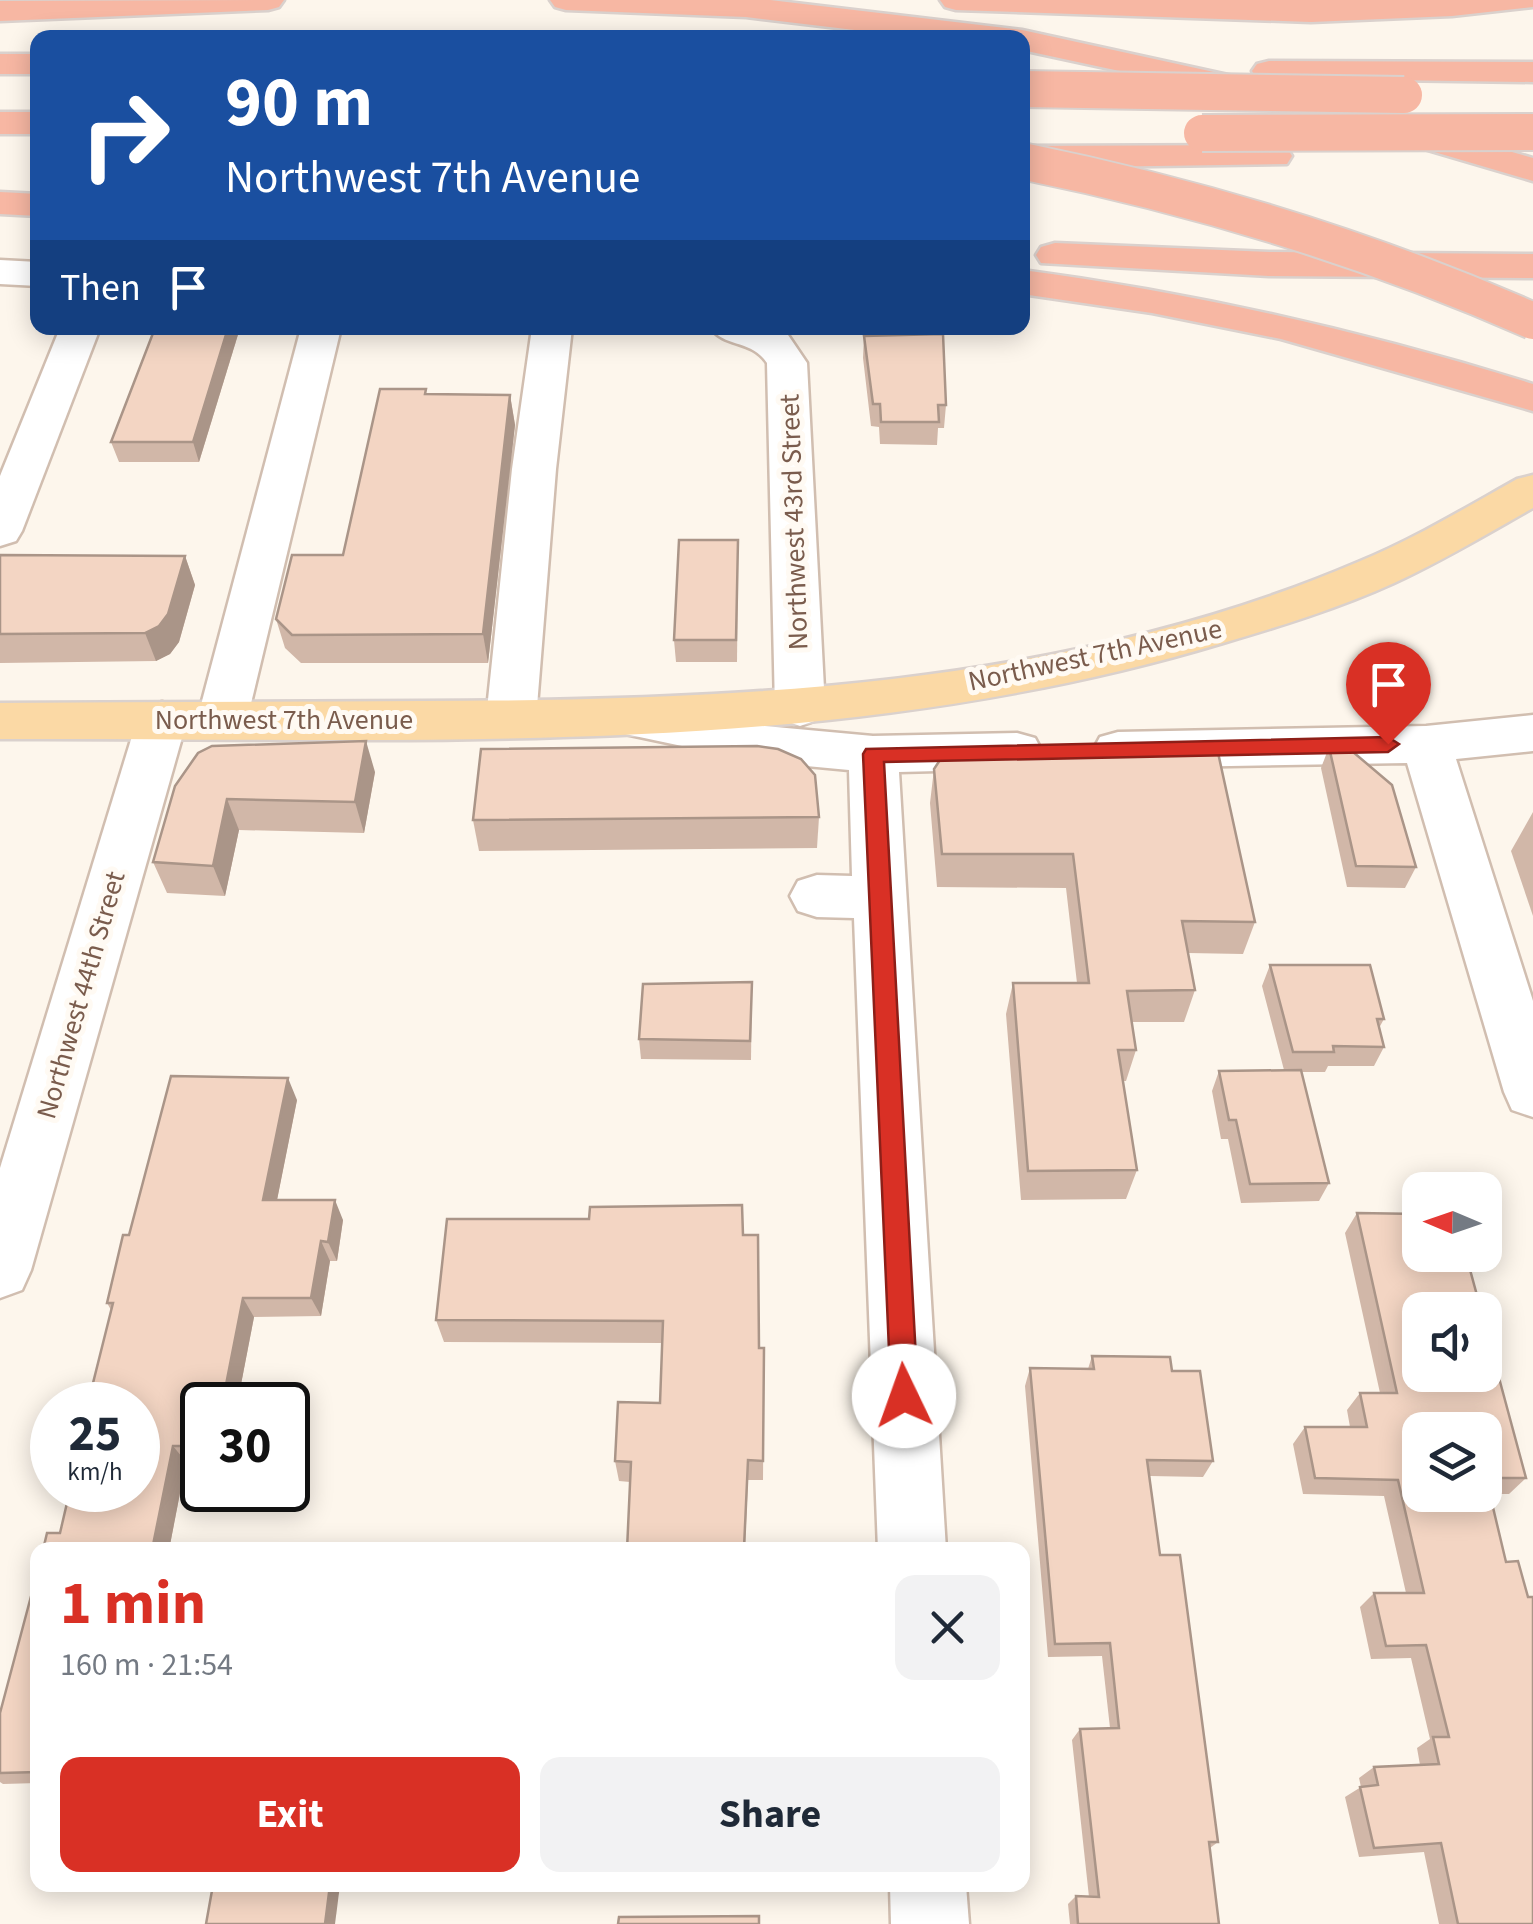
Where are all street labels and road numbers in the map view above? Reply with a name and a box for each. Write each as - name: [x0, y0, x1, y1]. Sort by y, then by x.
- street label: Northwest 43rd Street: [770, 393, 818, 651]
- street label: Northwest 7th Avenue: [964, 609, 1226, 701]
- street label: Northwest 7th Avenue: [155, 700, 413, 740]
- street label: Northwest 44th Street: [26, 866, 136, 1124]

